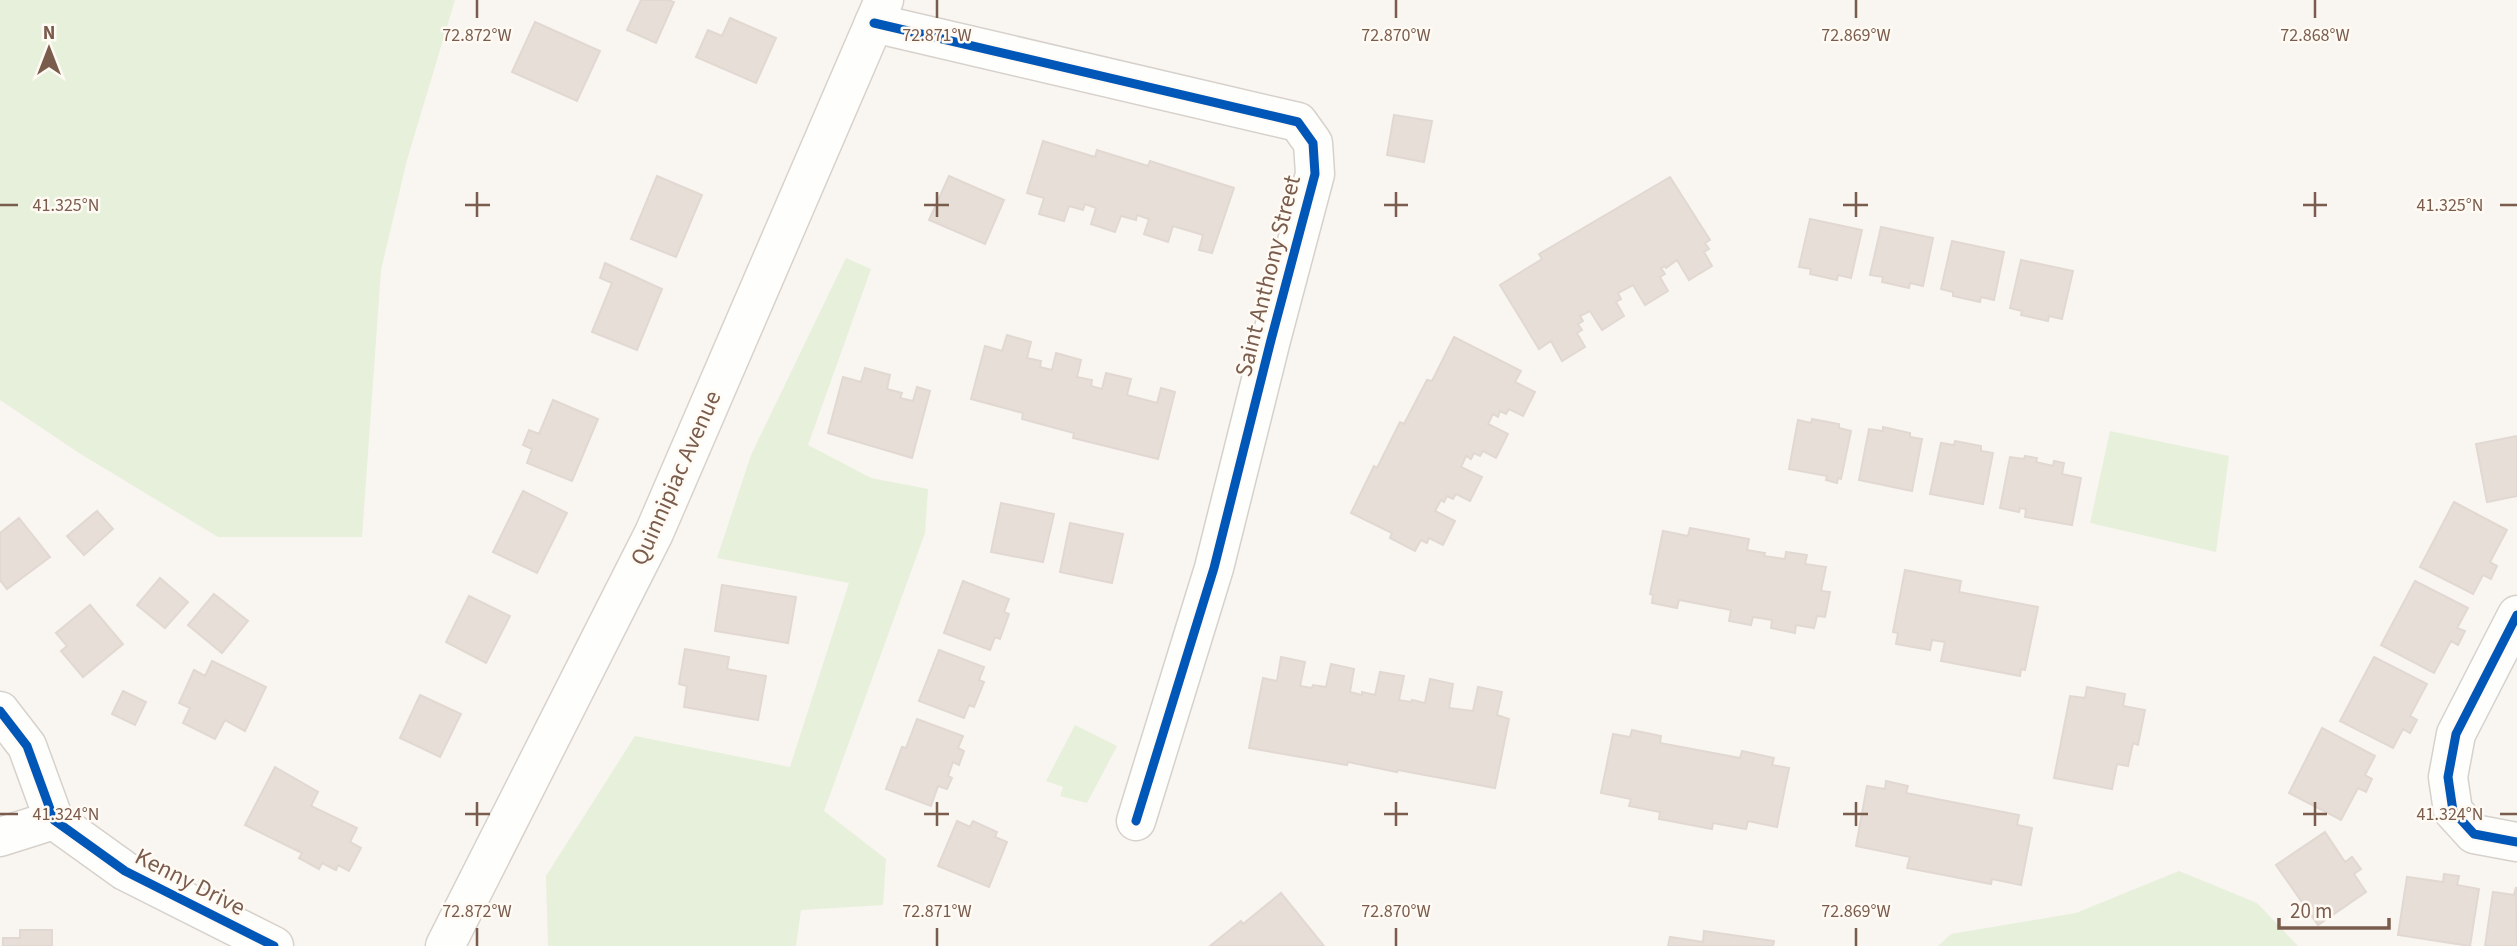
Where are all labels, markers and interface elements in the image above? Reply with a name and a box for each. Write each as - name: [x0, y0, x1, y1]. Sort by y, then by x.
- north arrow: [14, 14, 84, 84]
- text: N: [43, 20, 55, 47]
- text: 72.872°W: [442, 23, 512, 48]
- text: 72.871°W: [902, 23, 972, 48]
- text: 72.870°W: [1361, 23, 1431, 48]
- text: 72.869°W: [1821, 23, 1891, 48]
- text: 72.868°W: [2280, 23, 2350, 48]
- street label: Saint Anthony Street: [1226, 172, 1310, 380]
- text: 41.325°N: [33, 193, 99, 218]
- text: 41.325°N: [2417, 193, 2483, 218]
- street label: Quinnipiac Avenue: [622, 385, 730, 571]
- text: 41.324°N: [33, 802, 99, 827]
- text: 41.324°N: [2417, 802, 2483, 827]
- street label: Kenny Drive: [129, 839, 251, 925]
- scale bar: [2279, 886, 2389, 930]
- text: 20 m: [2290, 896, 2332, 926]
- text: 72.872°W: [442, 899, 512, 924]
- text: 72.871°W: [902, 899, 972, 924]
- text: 72.870°W: [1361, 899, 1431, 924]
- text: 72.869°W: [1821, 899, 1891, 924]

